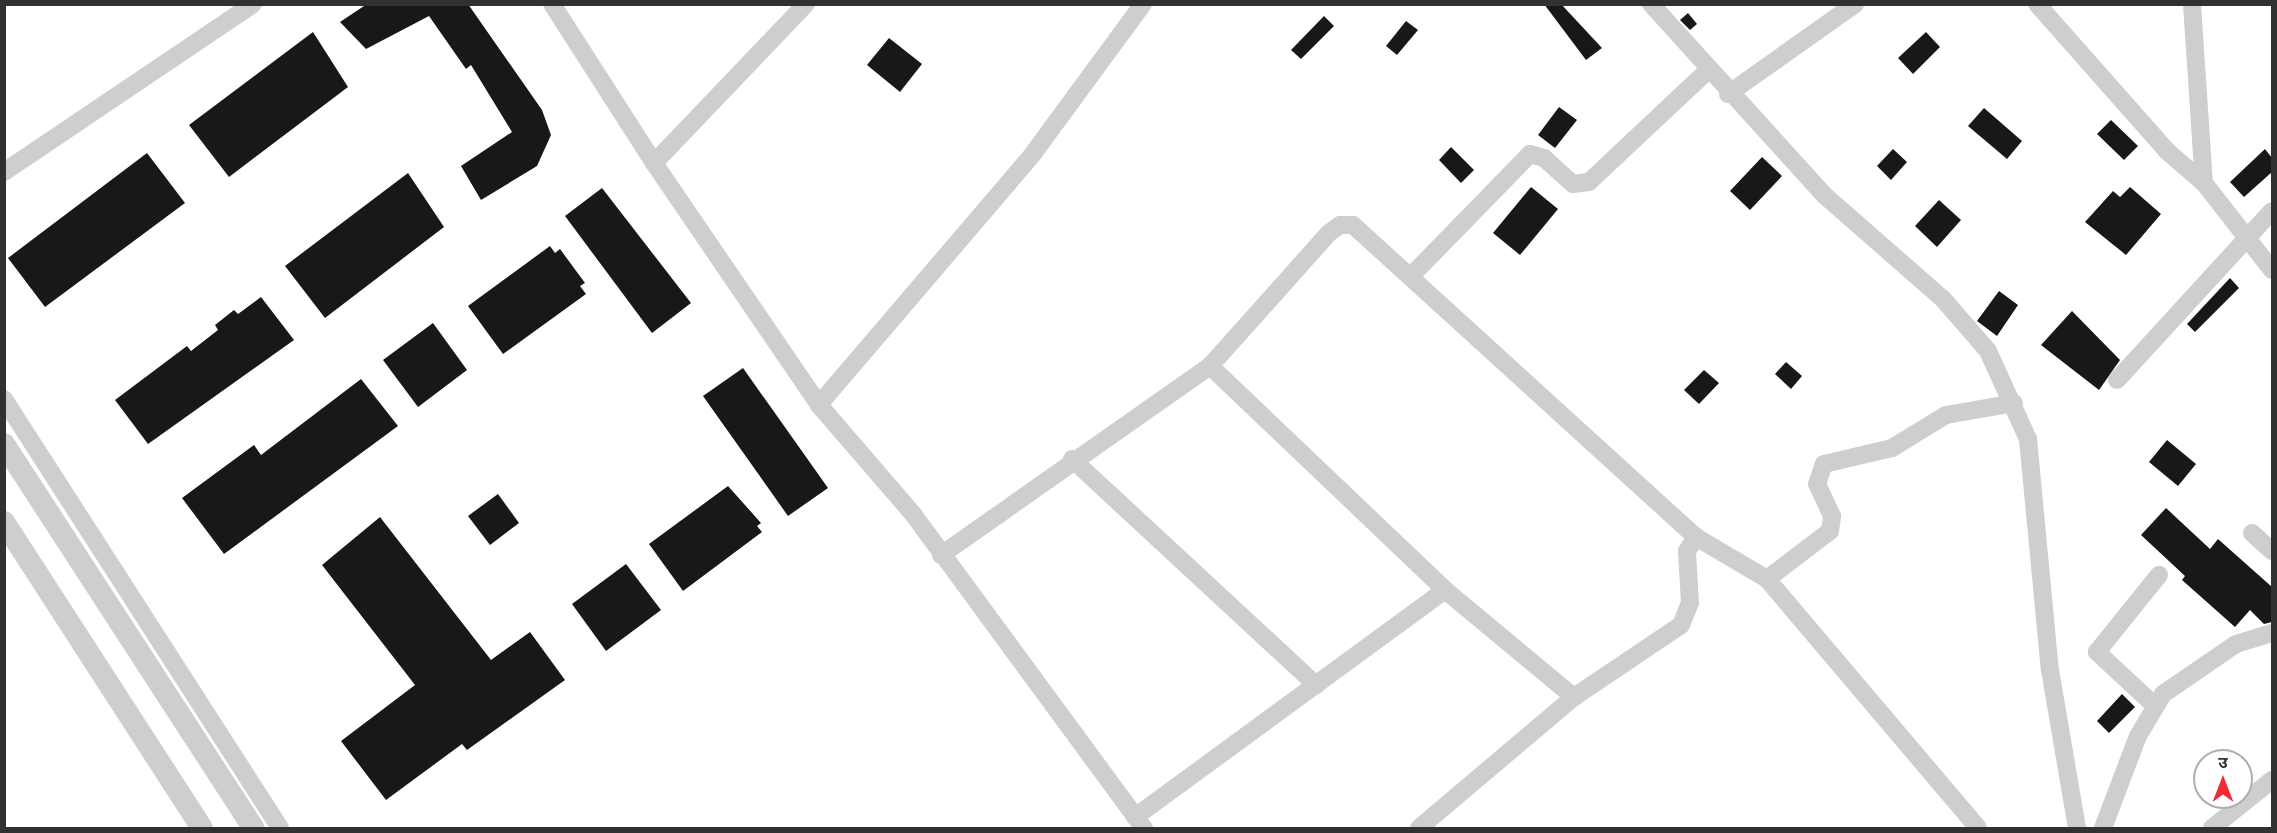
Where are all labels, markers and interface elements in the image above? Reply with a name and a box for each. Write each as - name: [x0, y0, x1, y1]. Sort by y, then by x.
- north arrow: [2193, 749, 2253, 809]
- text: उ: [2218, 753, 2228, 772]

